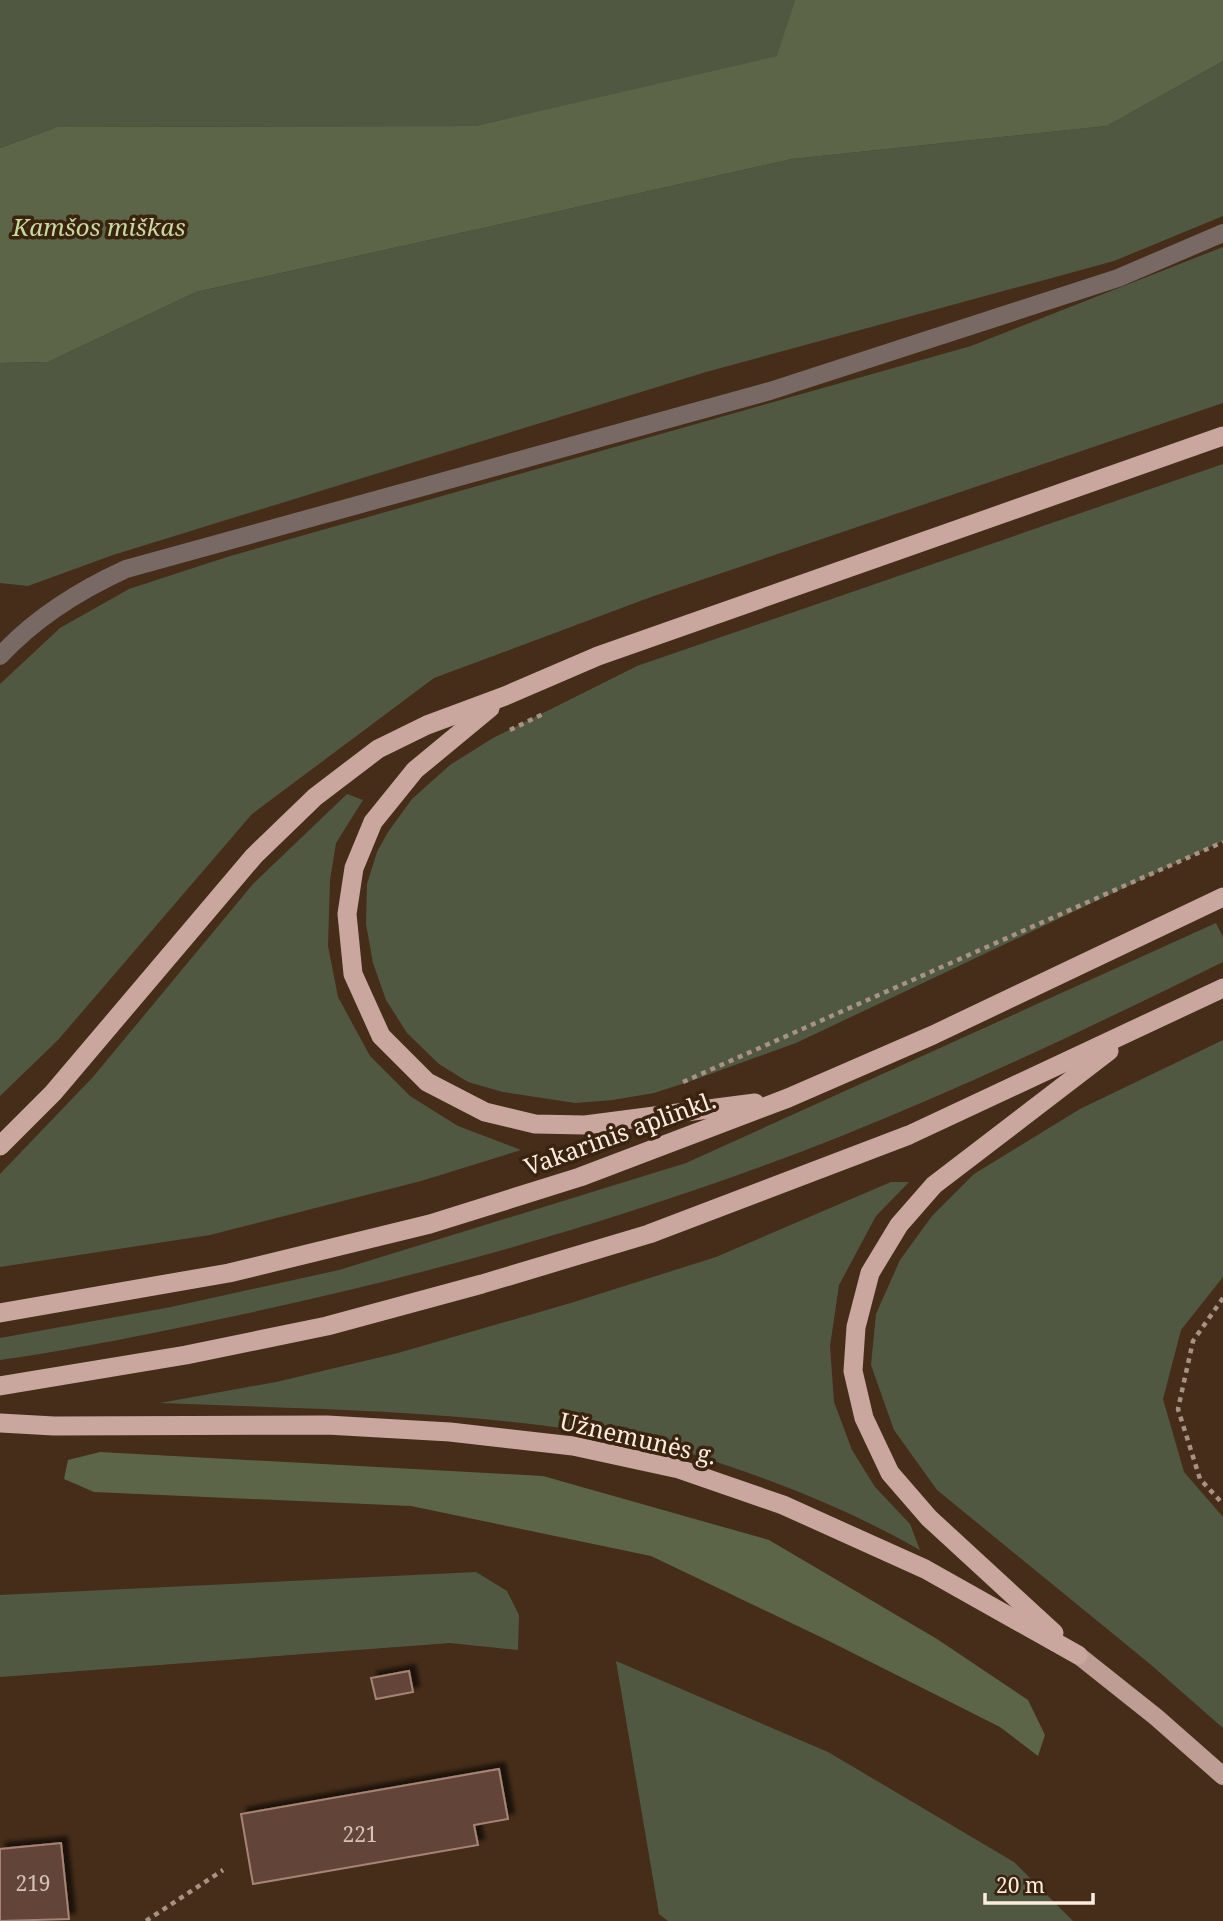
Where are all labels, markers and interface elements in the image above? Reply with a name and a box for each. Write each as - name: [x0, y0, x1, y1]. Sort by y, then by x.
- park label: Kamšos miškas: [11, 210, 186, 243]
- street label: Vakarinis aplinkl.: [519, 1083, 720, 1183]
- street label: Užnemunės g.: [557, 1403, 720, 1472]
- house number: 221: [342, 1820, 378, 1848]
- scale bar: [985, 1862, 1094, 1906]
- house number: 219: [15, 1869, 51, 1897]
- text: 20 m: [996, 1871, 1045, 1899]

